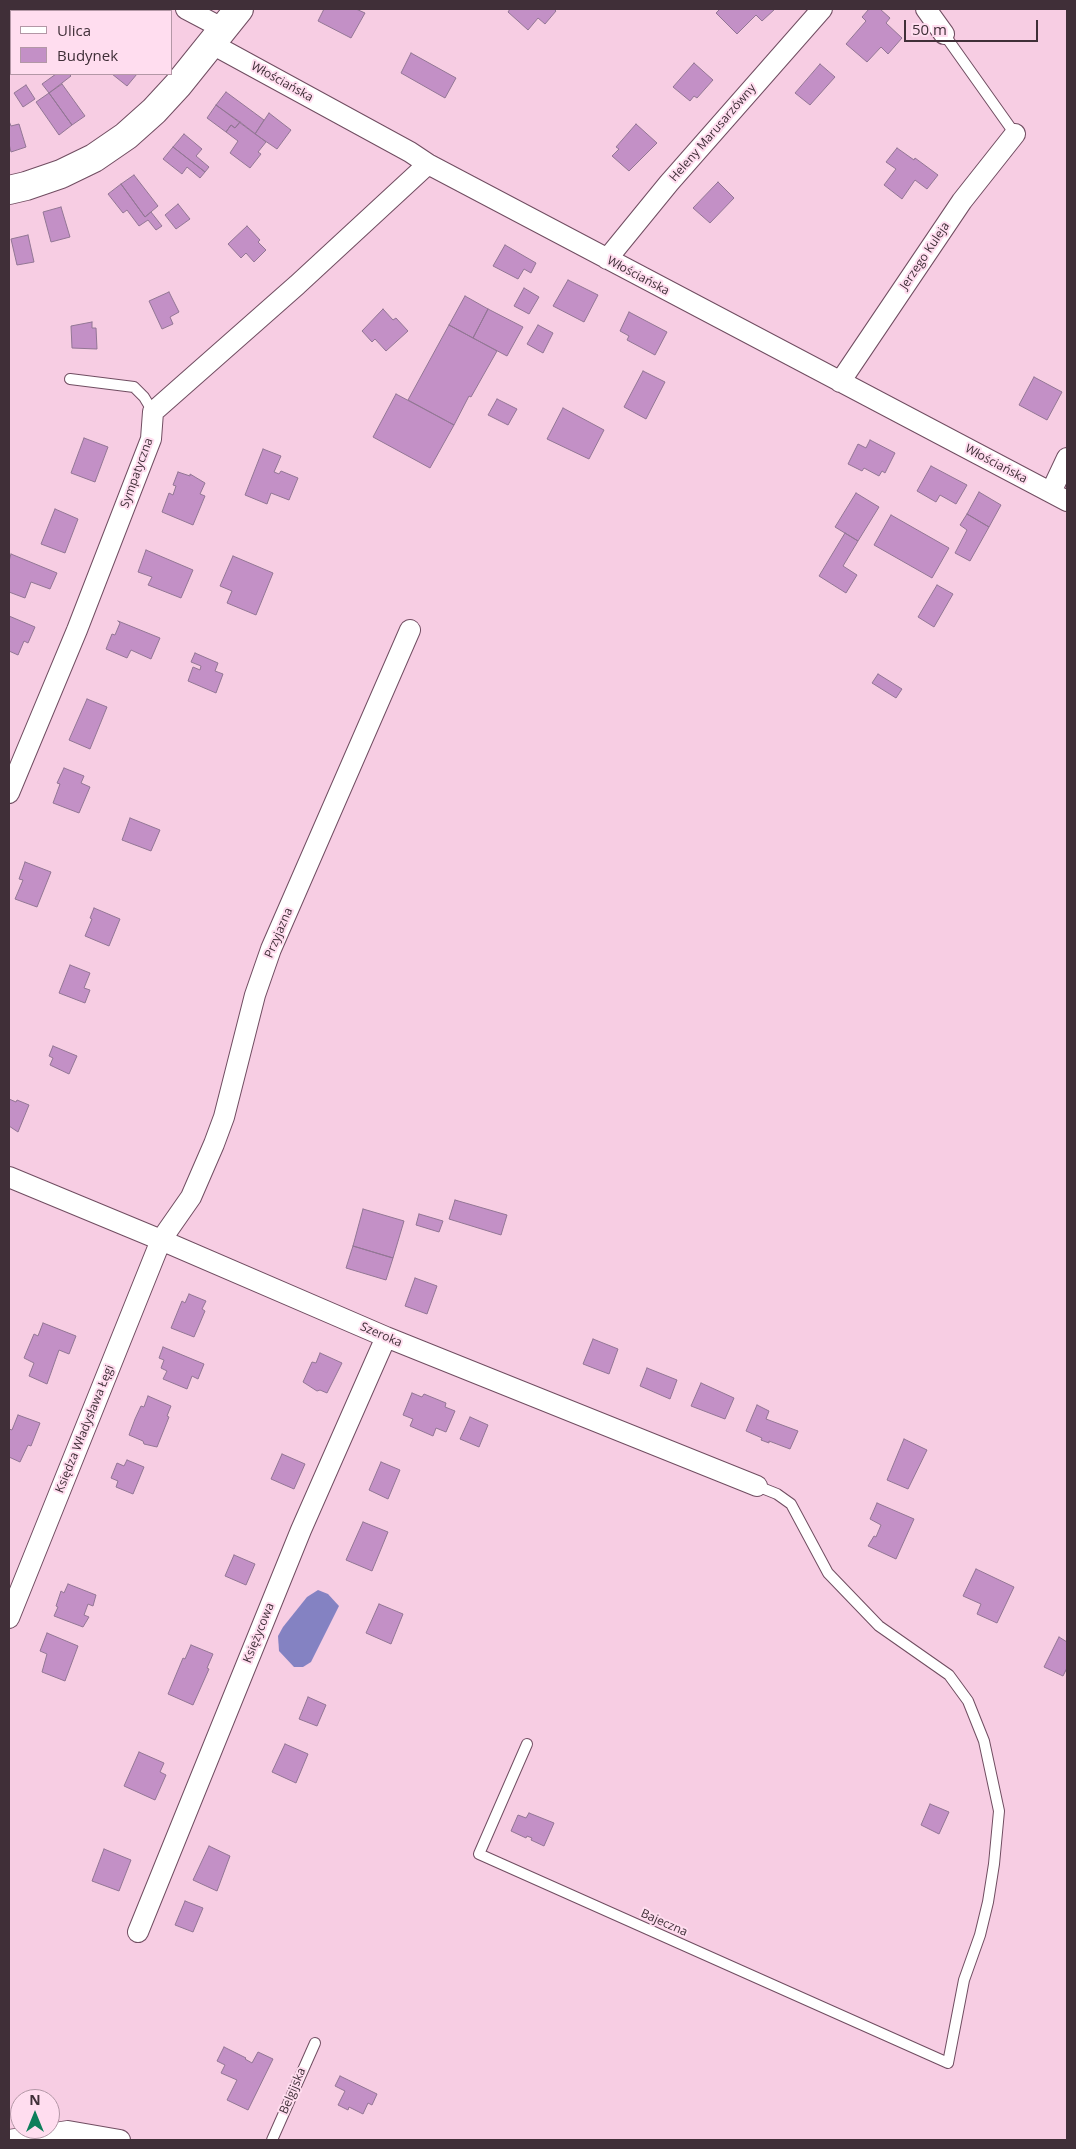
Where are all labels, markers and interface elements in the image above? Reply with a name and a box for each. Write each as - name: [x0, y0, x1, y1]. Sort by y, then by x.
- legend: [10, 10, 172, 75]
- scale bar: [906, 10, 1040, 42]
- text: 50 m: [912, 19, 947, 39]
- text: Ulica: [57, 20, 91, 40]
- text: Budynek: [57, 45, 118, 65]
- street label: Włościańska: [249, 59, 315, 105]
- street label: Heleny Marusarzówny: [667, 81, 759, 185]
- street label: Jerzego Kuleja: [897, 220, 953, 292]
- street label: Włościańska: [604, 254, 672, 298]
- street label: Sympatyczna: [118, 436, 156, 510]
- street label: Włościańska: [962, 442, 1030, 486]
- street label: Przyjazna: [262, 906, 296, 960]
- street label: Szeroka: [358, 1320, 404, 1350]
- street label: Księdza Władysława Łęgi: [53, 1363, 117, 1495]
- street label: Księżycowa: [240, 1601, 278, 1665]
- street label: Bajeczna: [638, 1906, 690, 1940]
- street label: Belgijska: [277, 2066, 309, 2116]
- north arrow: [10, 2089, 60, 2139]
- text: N: [29, 2090, 41, 2109]

